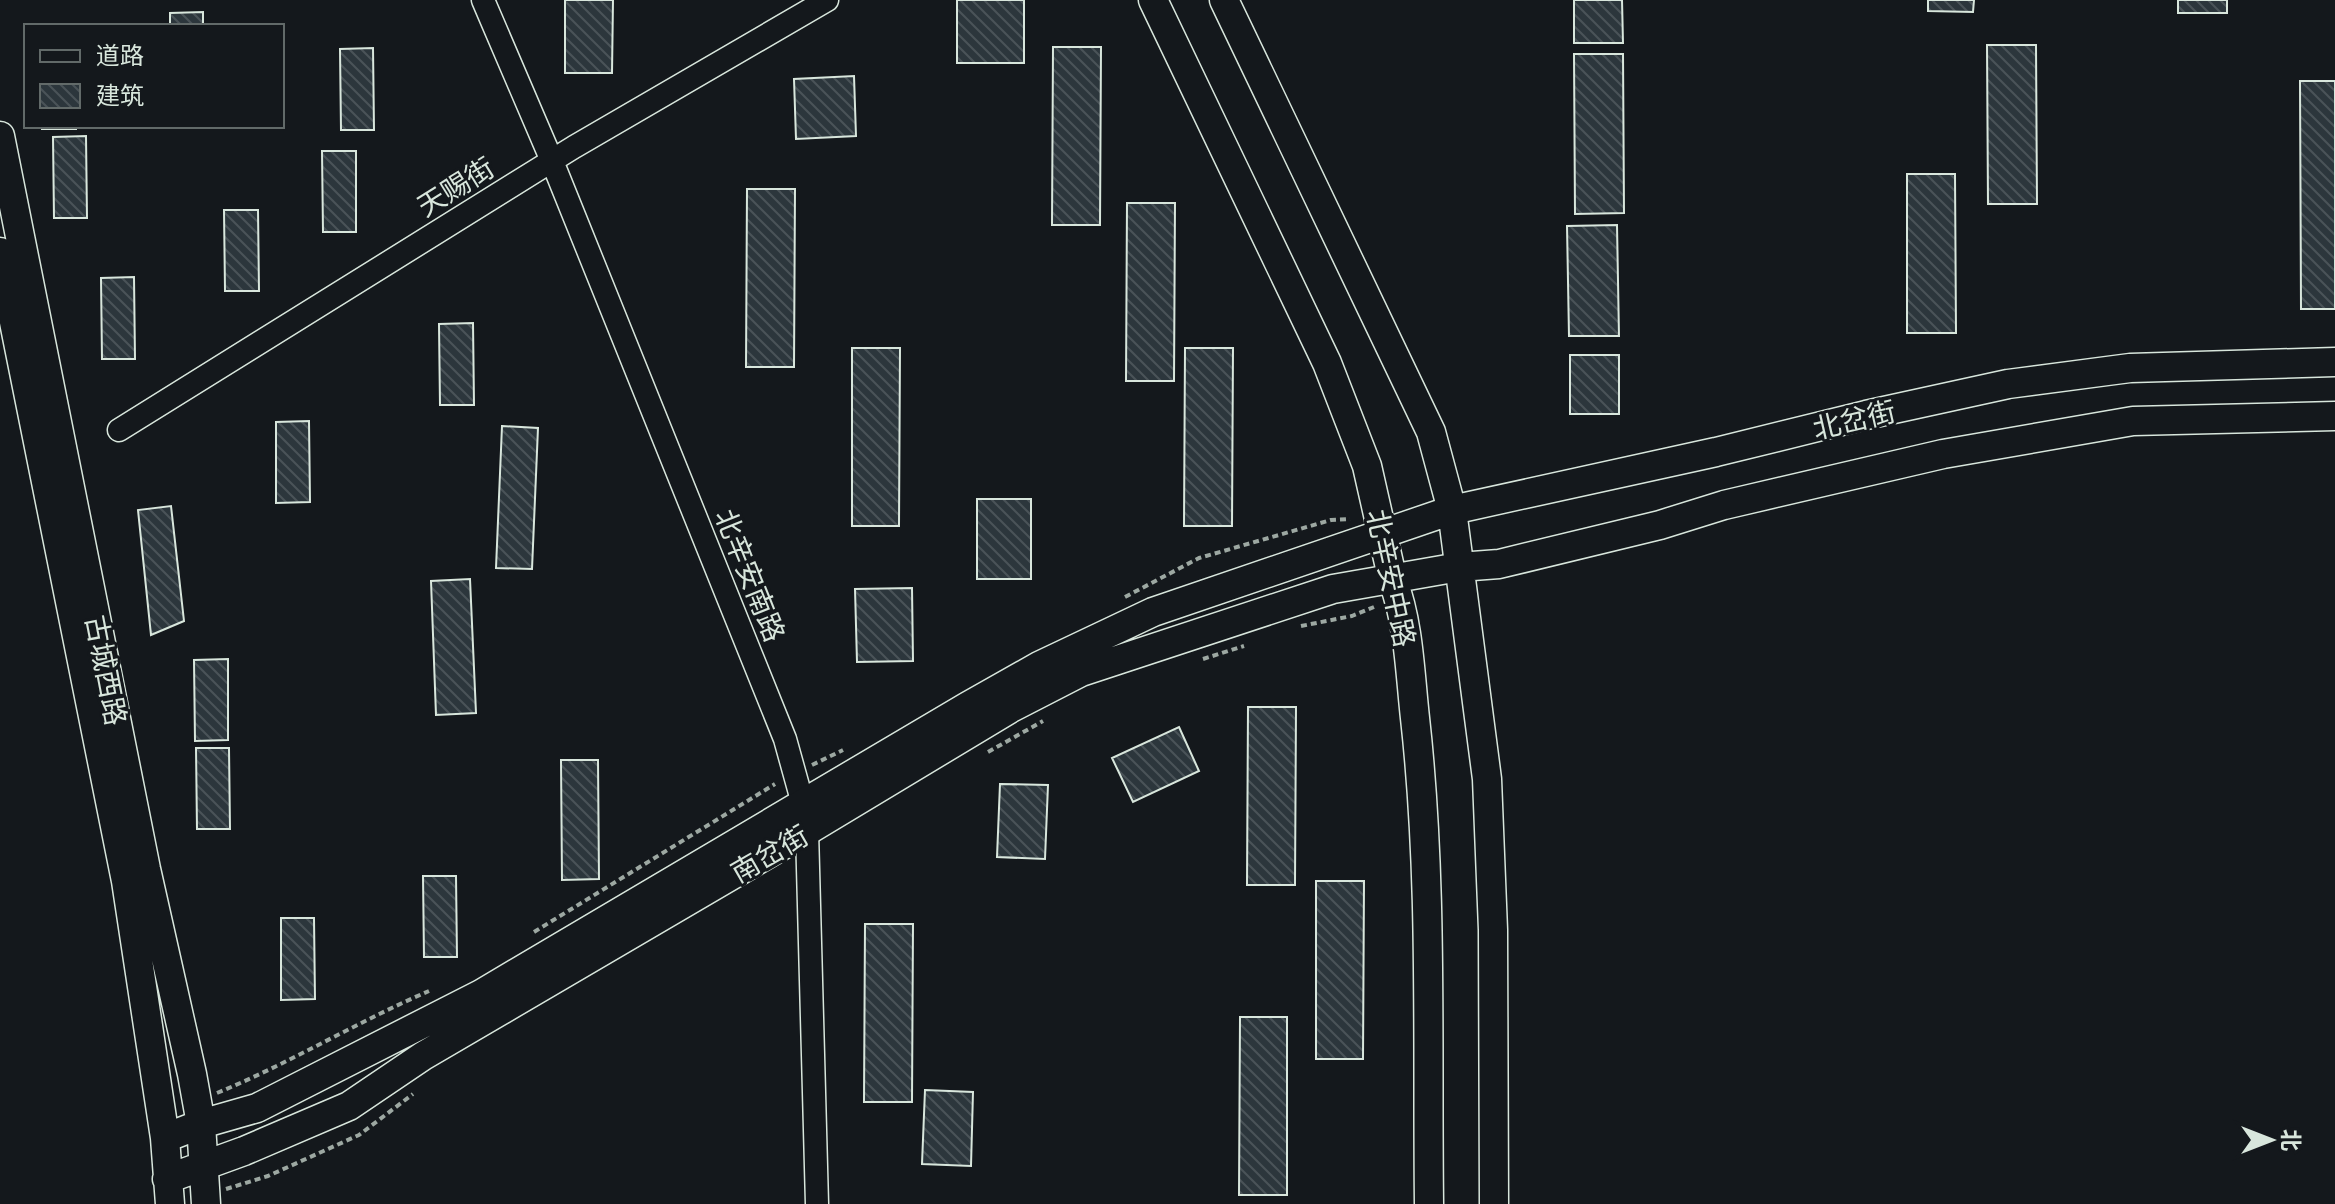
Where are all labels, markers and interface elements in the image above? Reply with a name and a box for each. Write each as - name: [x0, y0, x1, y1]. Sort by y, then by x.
- legend: [24, 24, 284, 128]
- text: 道路: [96, 40, 144, 69]
- text: 建筑: [96, 80, 144, 109]
- street label: 天赐街: [410, 149, 500, 223]
- street label: 北岔街: [1809, 393, 1899, 445]
- street label: 北辛安南路: [709, 504, 793, 646]
- street label: 北辛安中路: [1361, 506, 1423, 650]
- street label: 古城西路: [80, 612, 134, 728]
- street label: 南岔街: [724, 817, 814, 889]
- north arrow: [2231, 1100, 2311, 1180]
- text: 北: [2278, 1129, 2305, 1151]

